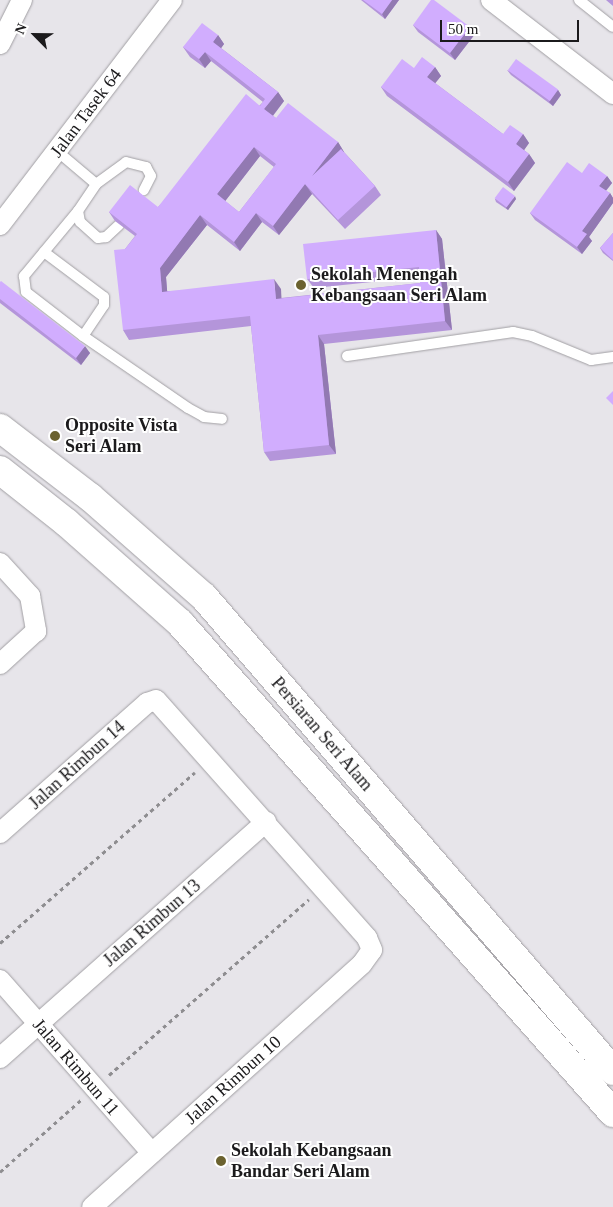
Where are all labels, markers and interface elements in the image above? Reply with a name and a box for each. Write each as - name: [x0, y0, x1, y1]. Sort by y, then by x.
- north arrow: [10, 10, 60, 60]
- scale bar: [443, 10, 582, 42]
- text: N: [12, 21, 30, 37]
- text: 50 m: [448, 21, 478, 37]
- street label: Jalan Tasek 64: [46, 64, 126, 162]
- place label: Sekolah Menengah Kebangsaan Seri Alam: [311, 264, 488, 306]
- marker: Sekolah Menengah Kebangsaan Seri Alam: [295, 279, 307, 291]
- place label: Opposite Vista Seri Alam: [65, 415, 178, 458]
- marker: Opposite Vista Seri Alam: [49, 430, 61, 442]
- street label: Persiaran Seri Alam: [266, 672, 378, 796]
- street label: Jalan Rimbun 14: [24, 716, 130, 814]
- street label: Jalan Rimbun 13: [99, 875, 205, 971]
- street label: Jalan Rimbun 11: [28, 1014, 124, 1120]
- street label: Jalan Rimbun 10: [180, 1031, 286, 1129]
- place label: Sekolah Kebangsaan Bandar Seri Alam: [231, 1140, 392, 1182]
- marker: Sekolah Kebangsaan Bandar Seri Alam: [215, 1155, 227, 1167]

